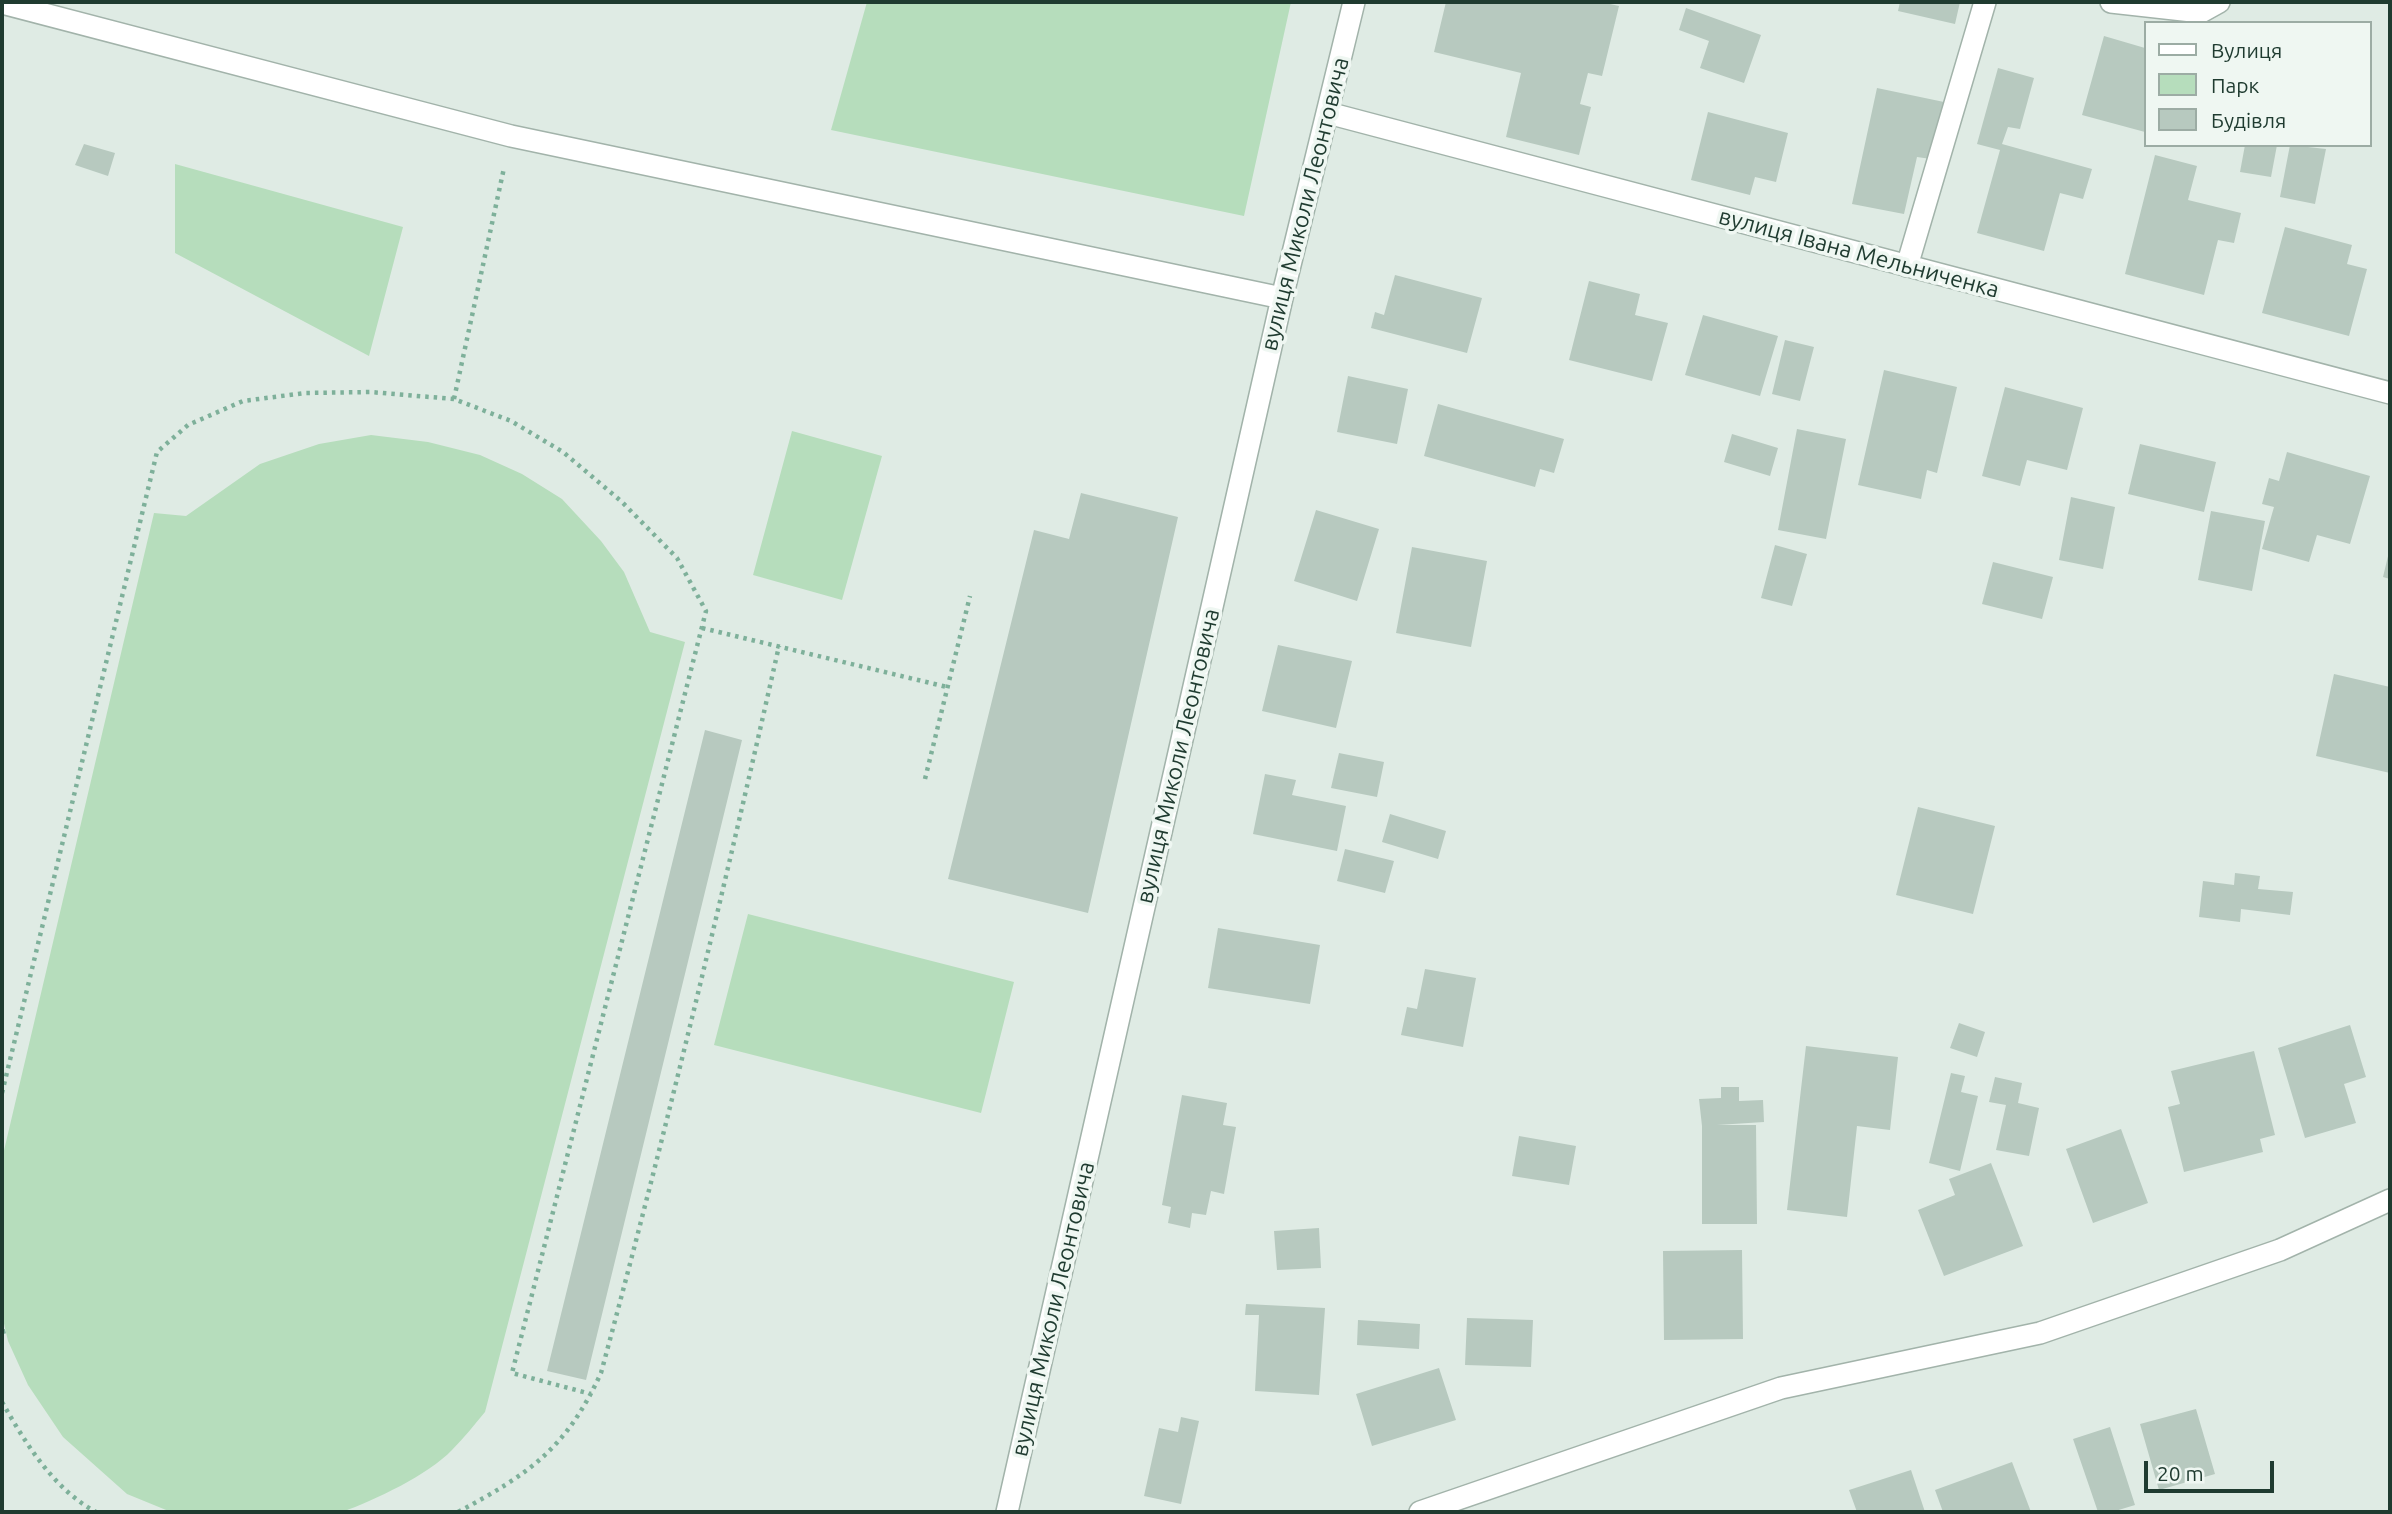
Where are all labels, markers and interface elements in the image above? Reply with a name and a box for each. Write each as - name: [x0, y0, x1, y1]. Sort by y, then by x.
- legend: [2144, 21, 2371, 147]
- text: Вулиця: [2211, 38, 2282, 62]
- street label: вулиця Миколи Леонтовича: [1255, 54, 1355, 354]
- text: Парк: [2211, 73, 2259, 97]
- text: Будівля: [2211, 108, 2286, 132]
- street label: вулиця Івана Мельниченка: [1716, 202, 2002, 304]
- street label: вулиця Миколи Леонтовича: [1131, 606, 1225, 906]
- street label: вулиця Миколи Леонтовича: [1006, 1159, 1100, 1459]
- scale bar: [2147, 1448, 2276, 1492]
- text: 20 m: [2157, 1461, 2204, 1485]

